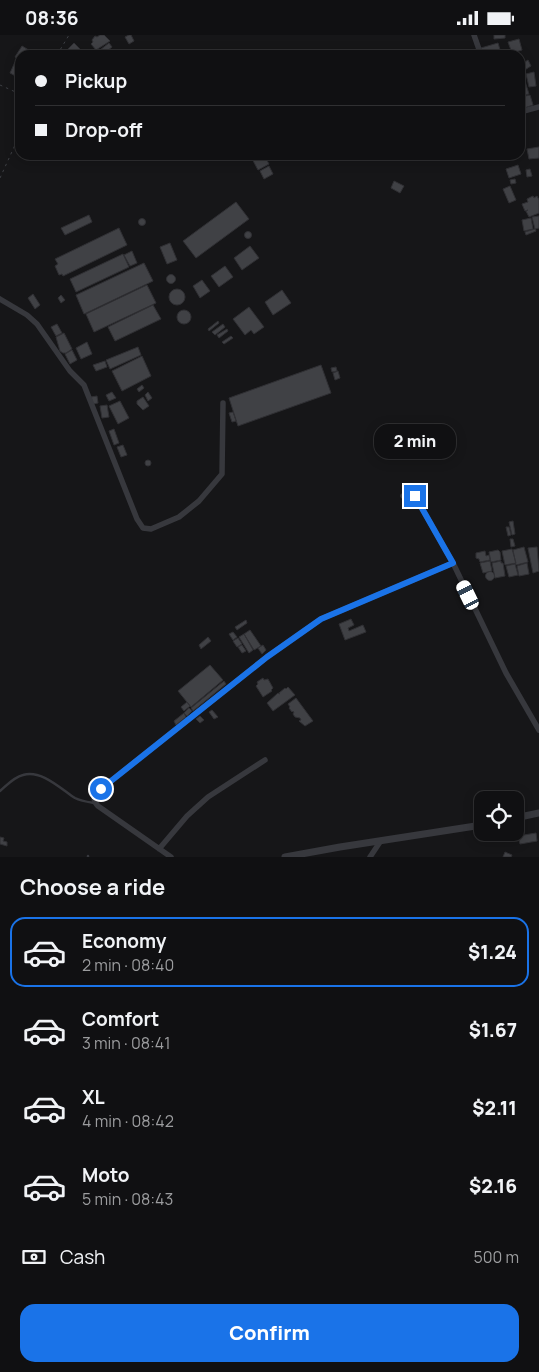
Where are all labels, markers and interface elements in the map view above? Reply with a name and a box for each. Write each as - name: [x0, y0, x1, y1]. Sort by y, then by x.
- text: 08:36: [25, 5, 79, 31]
- text: Pickup: [65, 68, 127, 94]
- text: Drop-off: [65, 117, 142, 143]
- callout: 2 min: [374, 423, 456, 459]
- text: 2 min: [394, 430, 436, 452]
- route end: [404, 485, 426, 507]
- car: [454, 578, 481, 612]
- route start: [90, 778, 112, 800]
- map controls: [474, 791, 524, 841]
- button: locate: [474, 791, 524, 841]
- text: Choose a ride: [20, 872, 165, 902]
- text: Economy: [82, 928, 166, 954]
- icon: car: [22, 930, 67, 975]
- text: $1.24: [468, 939, 517, 965]
- text: 2 min · 08:40: [82, 954, 174, 976]
- text: Comfort: [82, 1006, 159, 1032]
- icon: car: [22, 1008, 67, 1053]
- text: $1.67: [469, 1017, 517, 1043]
- text: 3 min · 08:41: [82, 1032, 170, 1054]
- text: XL: [82, 1084, 105, 1110]
- icon: car: [22, 1086, 67, 1131]
- text: $2.11: [472, 1095, 517, 1121]
- text: 4 min · 08:42: [82, 1110, 174, 1132]
- text: Moto: [82, 1162, 129, 1188]
- icon: car: [22, 1164, 67, 1209]
- text: $2.16: [469, 1173, 517, 1199]
- text: 5 min · 08:43: [82, 1188, 173, 1210]
- icon: cash: [20, 1243, 48, 1271]
- text: Cash: [60, 1244, 105, 1270]
- text: 500 m: [473, 1246, 519, 1268]
- button: Confirm: [20, 1304, 519, 1362]

